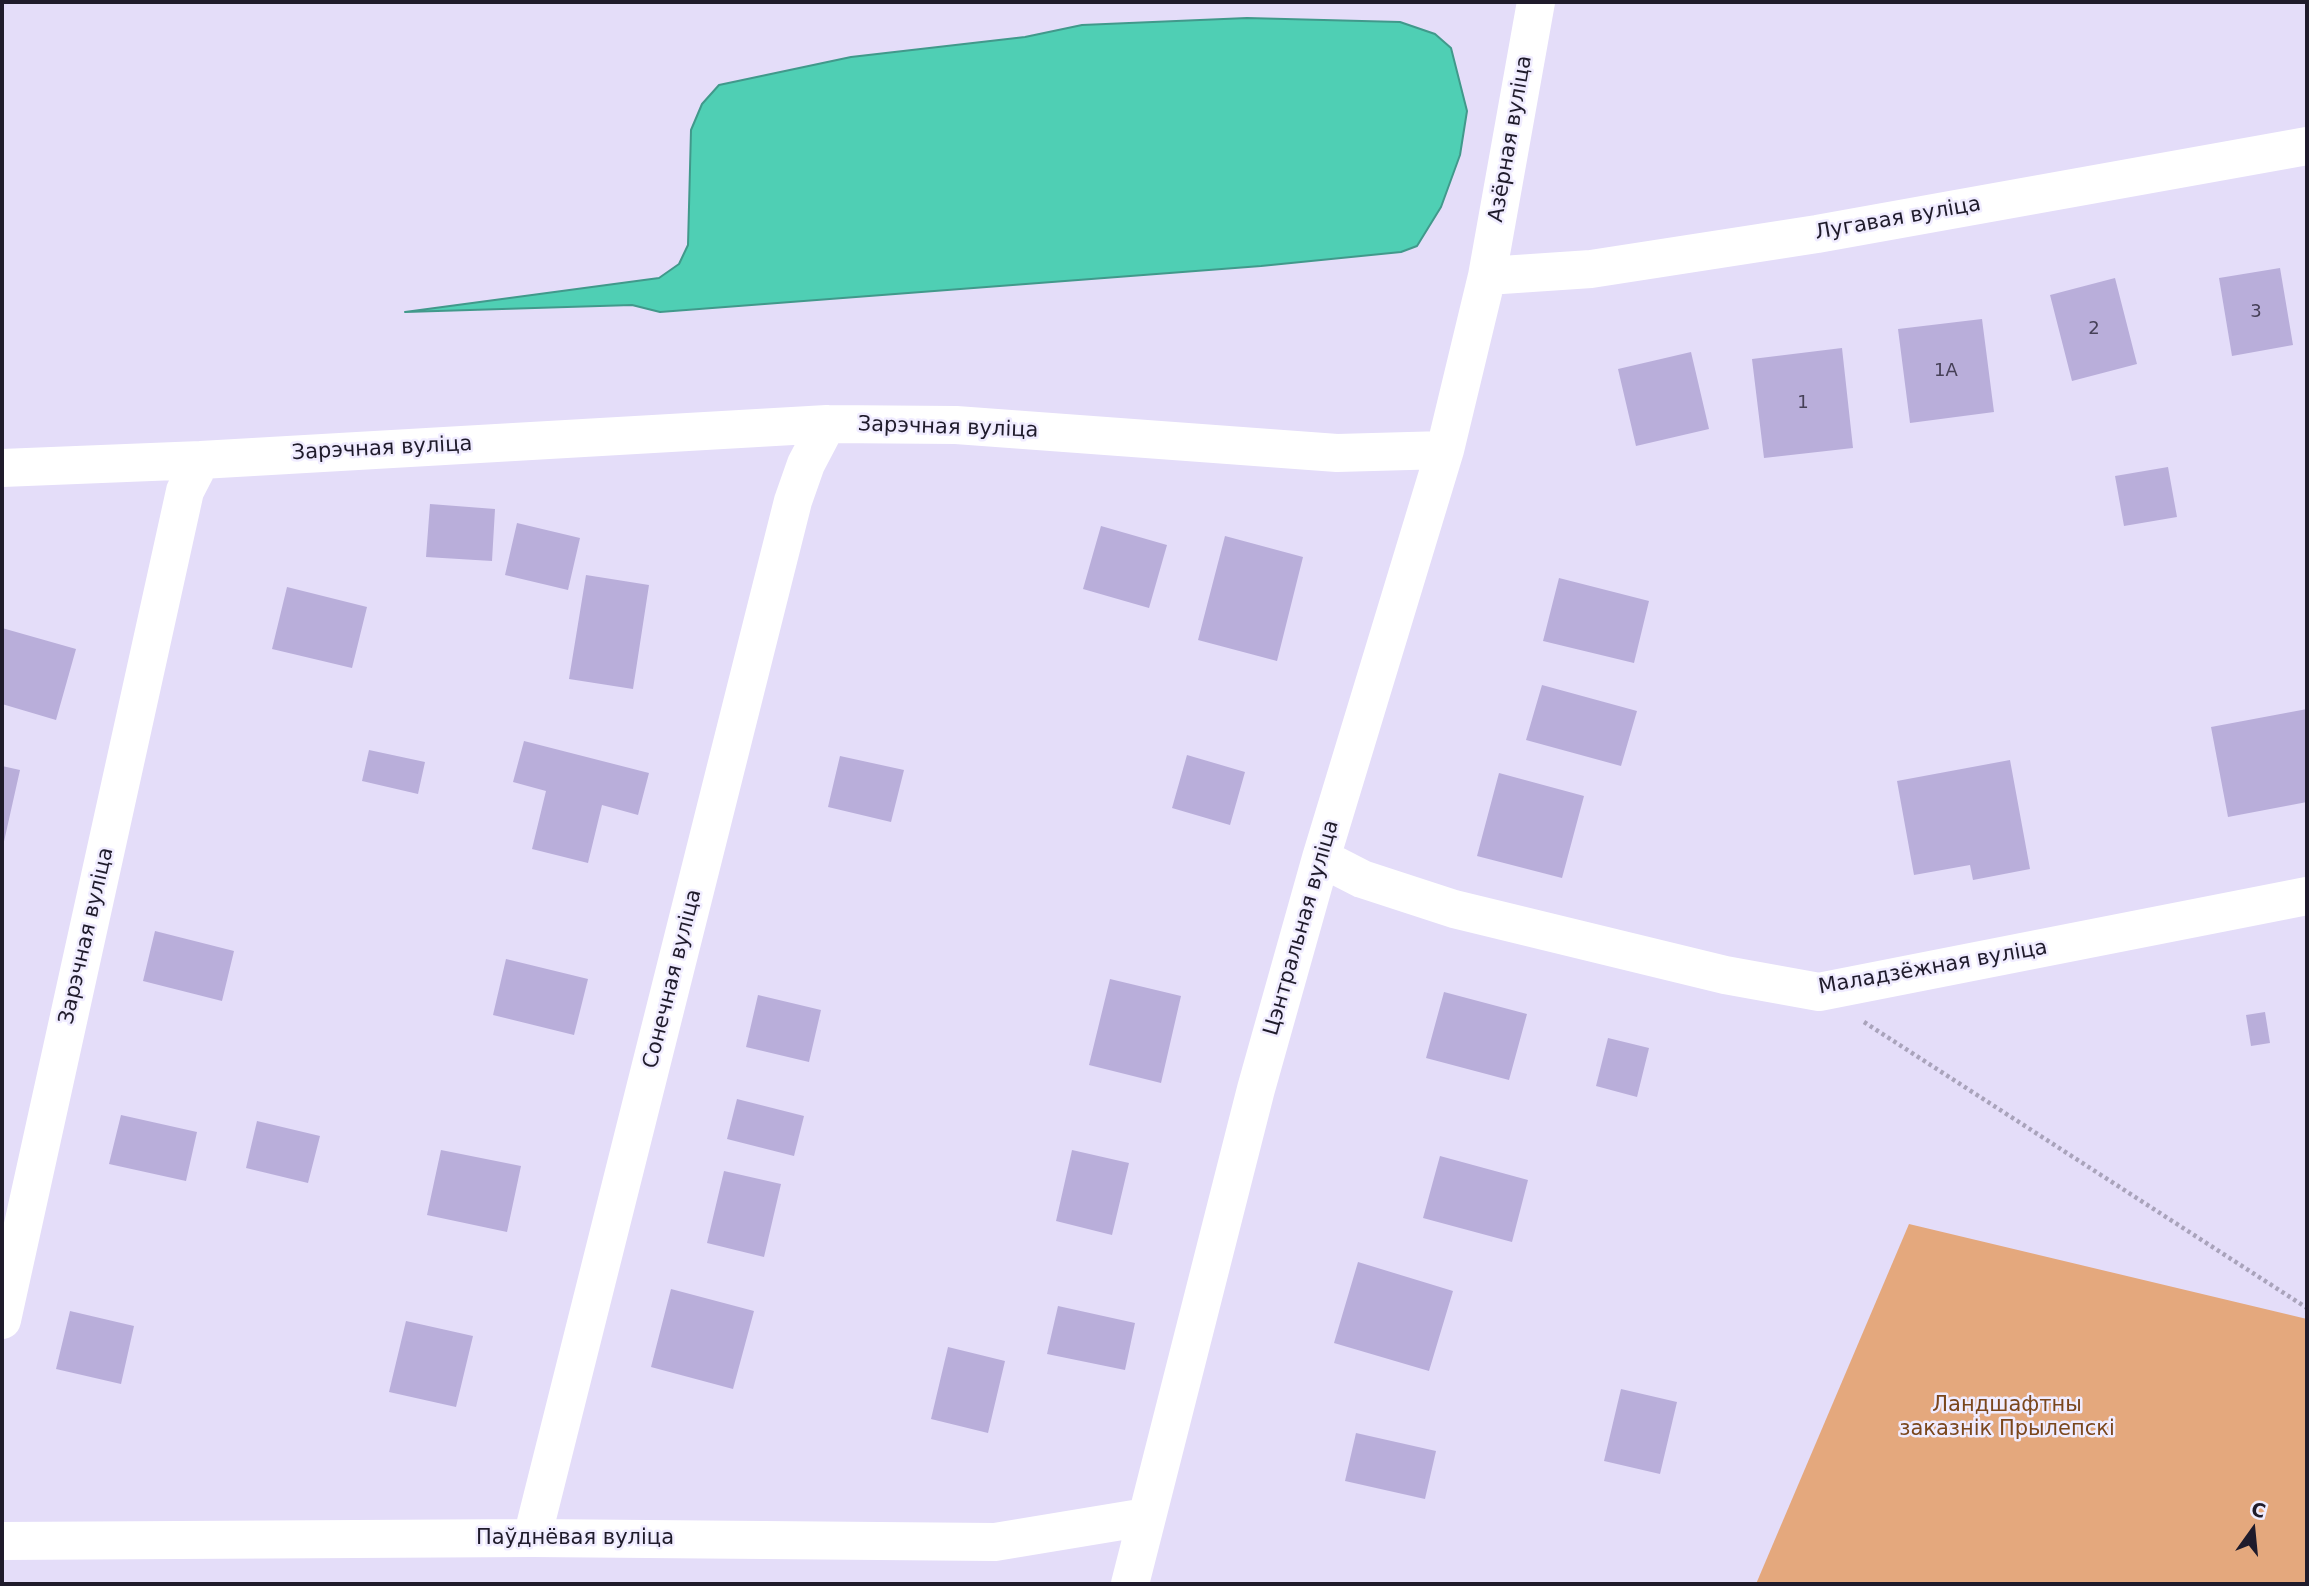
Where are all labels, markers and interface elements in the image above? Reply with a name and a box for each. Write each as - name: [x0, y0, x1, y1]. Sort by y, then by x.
- street label: Азёрная вуліца: [1484, 54, 1538, 224]
- street label: Лугавая вуліца: [1813, 192, 1983, 246]
- house number: 3: [2250, 301, 2262, 323]
- house number: 2: [2088, 318, 2100, 340]
- house number: 1А: [1934, 360, 1958, 382]
- house number: 1: [1797, 392, 1809, 414]
- street label: Зарэчная вуліца: [857, 412, 1039, 444]
- street label: Зарэчная вуліца: [291, 432, 473, 466]
- street label: Цэнтральная вуліца: [1259, 817, 1345, 1039]
- street label: Зарэчная вуліца: [54, 845, 120, 1027]
- street label: Сонечная вуліца: [639, 887, 707, 1071]
- street label: Маладзёжная вуліца: [1817, 935, 2049, 1001]
- park label: Ландшафтны заказнік Прылепскі: [1899, 1393, 2115, 1443]
- north arrow: [2218, 1495, 2288, 1565]
- text: С: [2249, 1497, 2268, 1522]
- street label: Паўднёвая вуліца: [476, 1526, 674, 1552]

